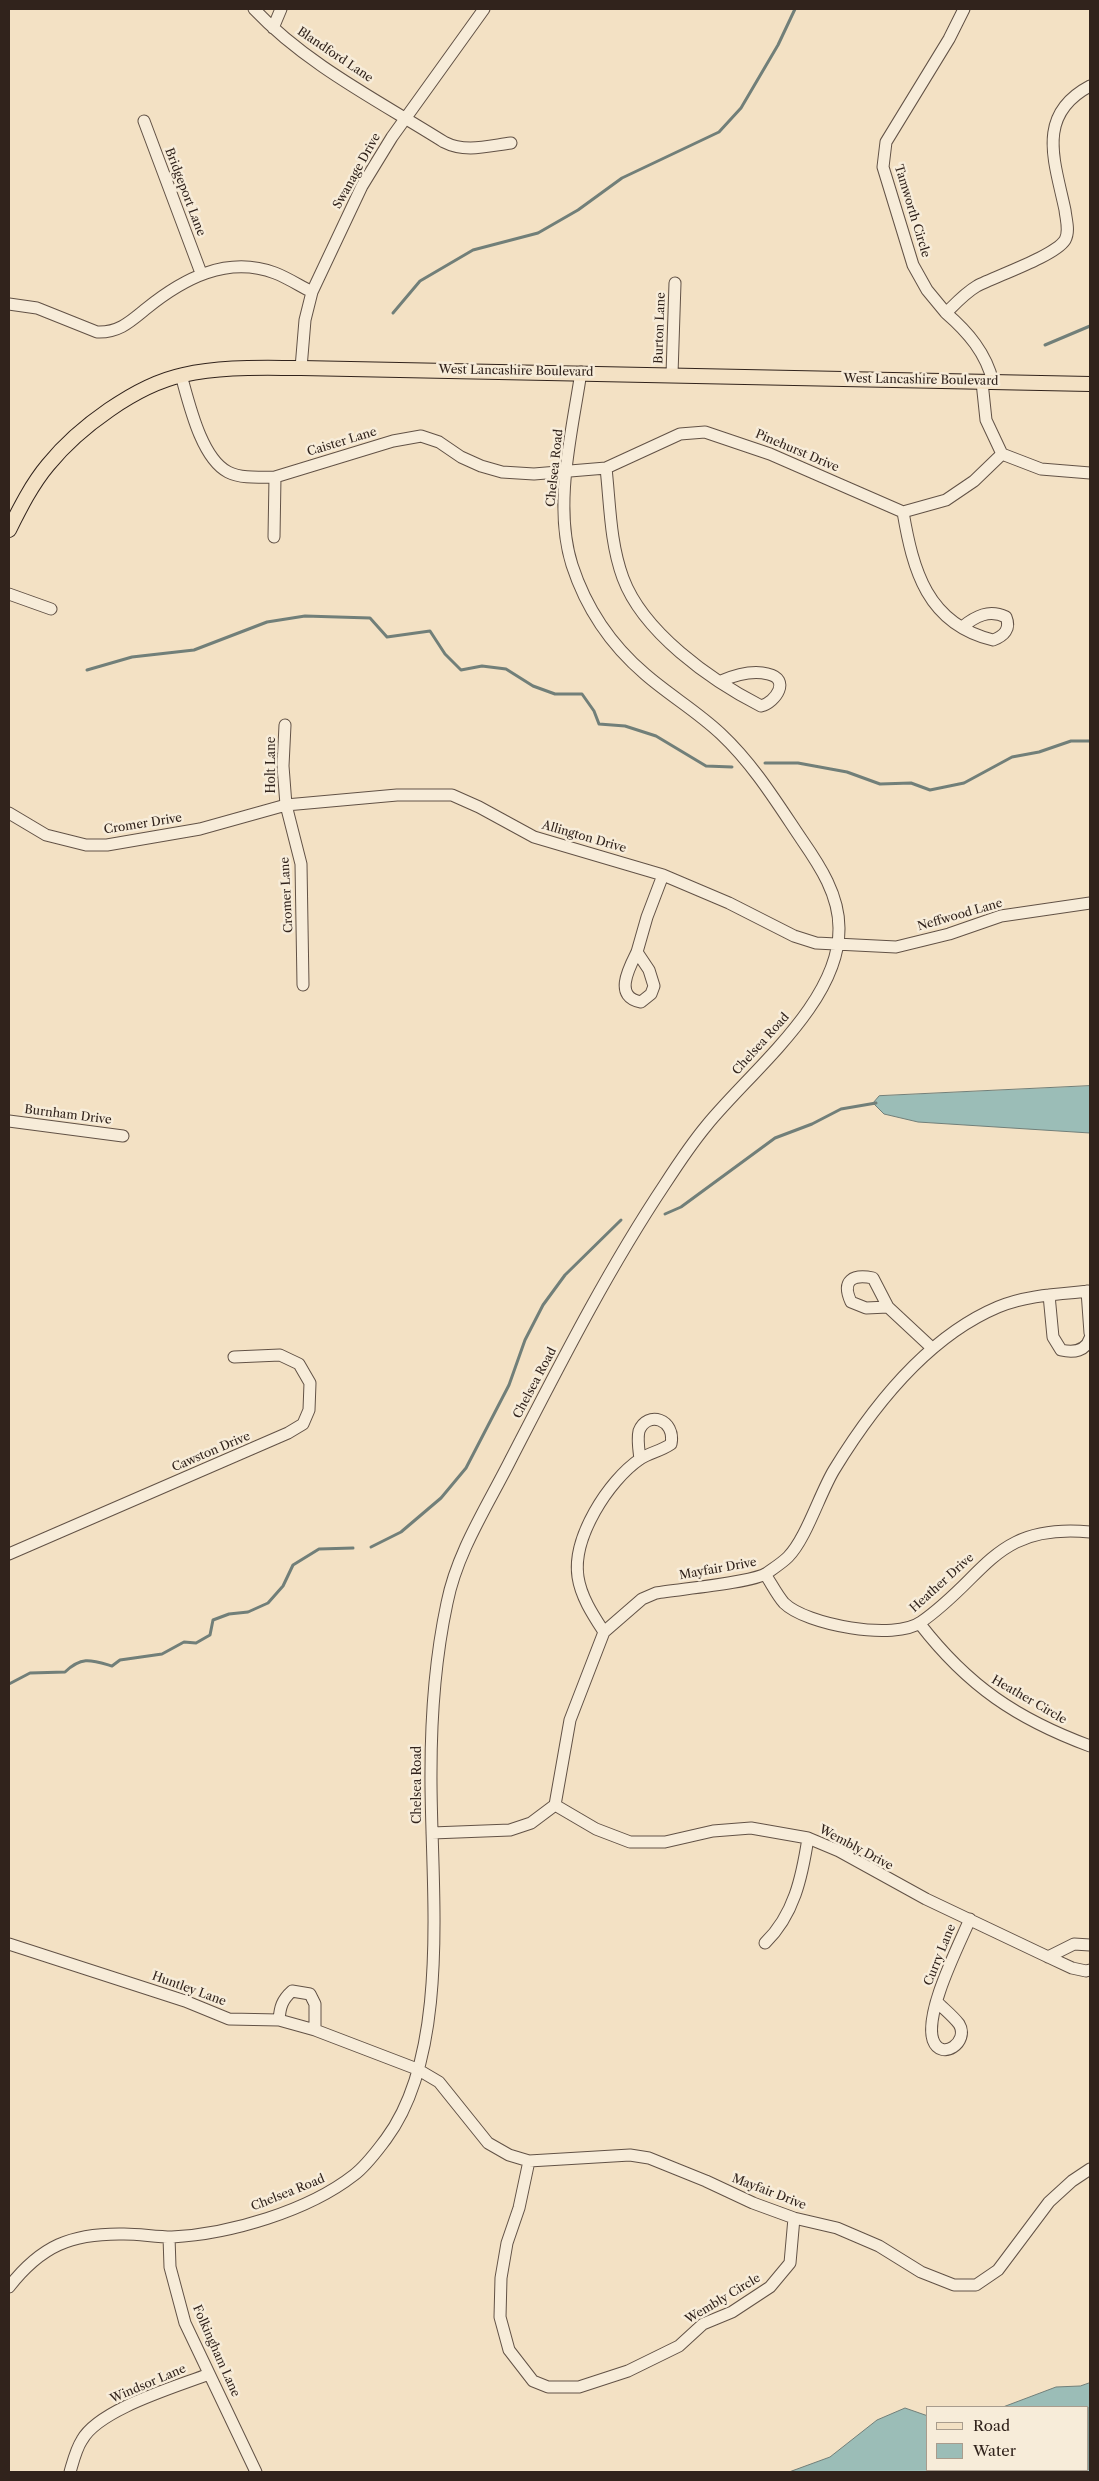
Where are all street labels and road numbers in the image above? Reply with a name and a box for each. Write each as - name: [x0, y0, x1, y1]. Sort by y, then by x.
- street label: Blandford Lane: [294, 24, 376, 86]
- street label: Swanage Drive: [330, 131, 384, 211]
- street label: Bridgeport Lane: [162, 146, 208, 238]
- street label: Tamworth Circle: [891, 163, 933, 259]
- street label: Burton Lane: [652, 292, 668, 364]
- street label: West Lancashire Boulevard: [438, 362, 594, 380]
- street label: West Lancashire Boulevard: [843, 371, 999, 389]
- street label: Caister Lane: [305, 425, 379, 459]
- street label: Pinehurst Drive: [753, 427, 841, 475]
- street label: Chelsea Road: [544, 428, 566, 508]
- street label: Holt Lane: [265, 737, 279, 793]
- street label: Cromer Drive: [103, 811, 183, 837]
- street label: Allington Drive: [540, 818, 628, 856]
- street label: Cromer Lane: [278, 857, 296, 933]
- street label: Neffwood Lane: [916, 896, 1004, 934]
- street label: Chelsea Road: [729, 1010, 793, 1078]
- street label: Burnham Drive: [24, 1103, 112, 1127]
- street label: Chelsea Road: [510, 1345, 560, 1421]
- street label: Cawston Drive: [170, 1429, 252, 1475]
- street label: Heather Drive: [907, 1551, 977, 1615]
- street label: Mayfair Drive: [678, 1555, 758, 1583]
- street label: Heather Circle: [989, 1673, 1069, 1727]
- street label: Chelsea Road: [411, 1746, 425, 1824]
- street label: Wembly Drive: [817, 1822, 895, 1874]
- street label: Curry Lane: [921, 1922, 959, 1988]
- street label: Huntley Lane: [150, 1969, 228, 2009]
- street label: Mayfair Drive: [730, 2171, 808, 2213]
- street label: Chelsea Road: [249, 2172, 327, 2214]
- street label: Wembly Circle: [683, 2271, 763, 2327]
- street label: Folkingham Lane: [189, 2303, 243, 2399]
- street label: Windsor Lane: [108, 2362, 188, 2406]

